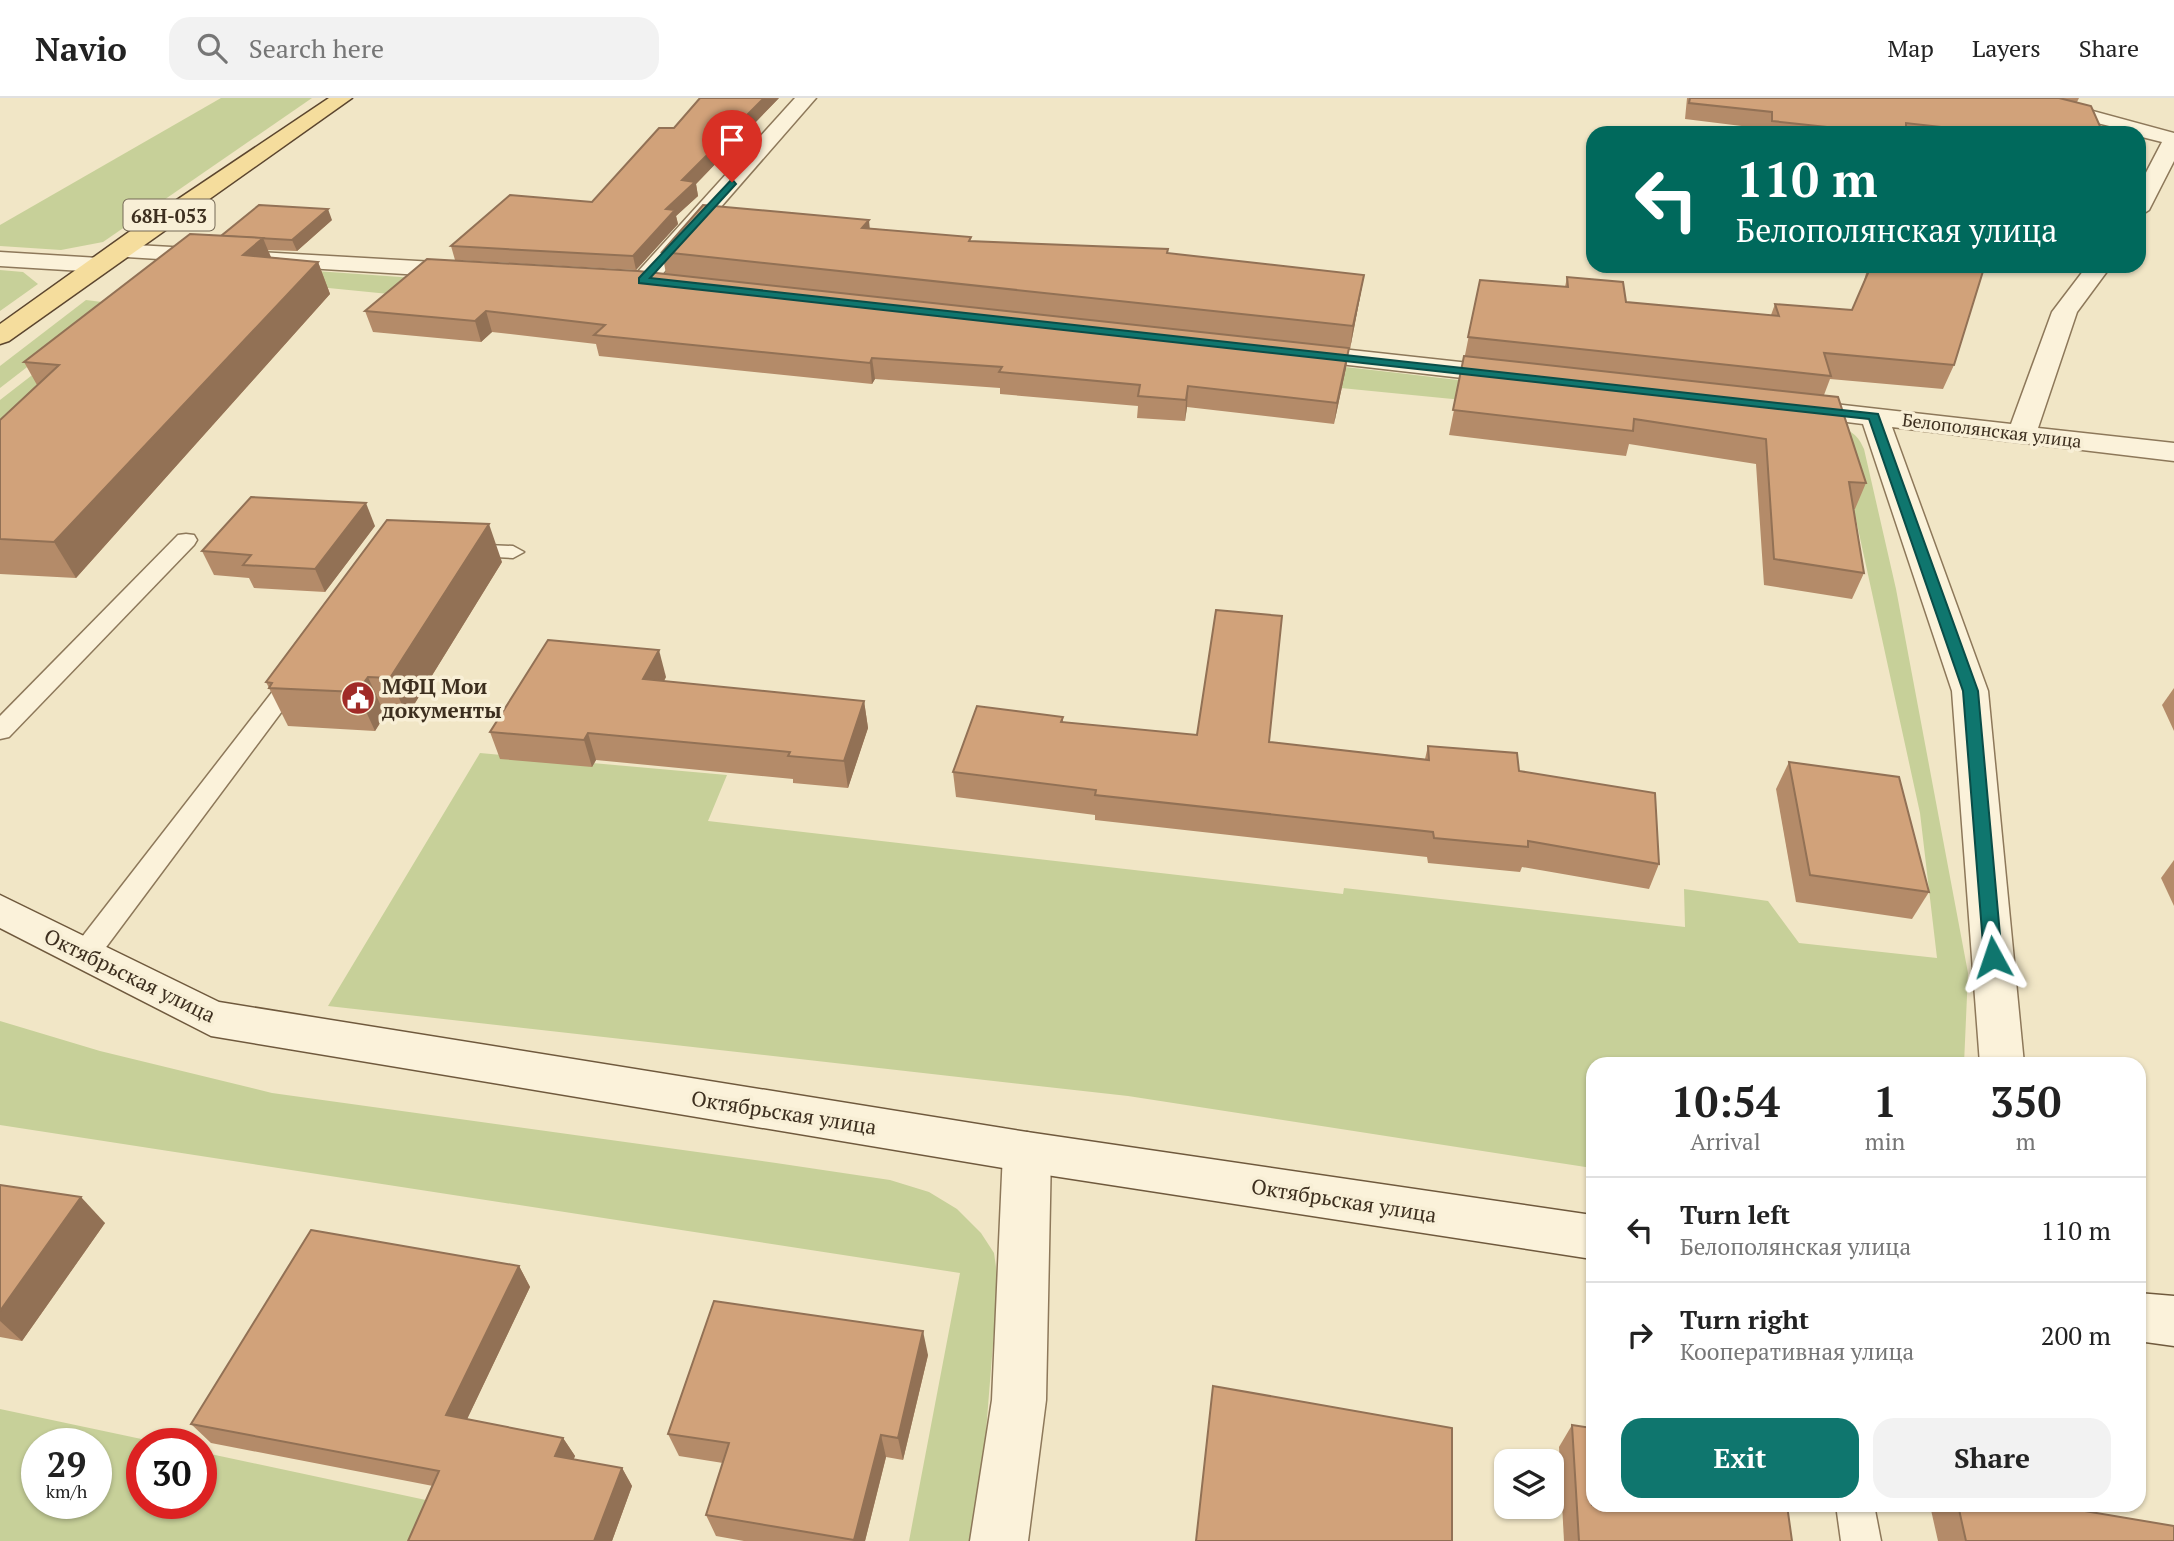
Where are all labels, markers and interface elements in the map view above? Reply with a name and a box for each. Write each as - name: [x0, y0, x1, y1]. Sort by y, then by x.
- search box: [169, 17, 659, 80]
- text: Navio: [35, 27, 127, 70]
- icon: search: [193, 29, 231, 67]
- text: Search here: [249, 31, 384, 65]
- text: Map: [1887, 32, 1934, 64]
- text: Layers: [1972, 32, 2041, 64]
- text: Share: [2079, 32, 2139, 64]
- pin: [702, 110, 762, 182]
- icon: arrive: [713, 121, 751, 159]
- text: 110 m: [1736, 146, 1878, 211]
- icon: left: [1621, 154, 1712, 245]
- road number: 68Н-053: [124, 200, 214, 230]
- text: Белополянская улица: [1736, 209, 2058, 251]
- street label: Белополянская улица: [1901, 407, 2083, 453]
- place label: МФЦ Мои документы: [382, 672, 502, 724]
- public building icon: МФЦ Мои документы: [339, 679, 377, 717]
- position arrow: [1956, 920, 2030, 994]
- street label: Октябрьская улица: [40, 921, 221, 1029]
- text: 10:54: [1671, 1073, 1780, 1129]
- text: 1: [1873, 1073, 1897, 1129]
- text: 350: [1990, 1073, 2061, 1129]
- street label: Октябрьская улица: [689, 1084, 879, 1141]
- text: Arrival: [1690, 1126, 1761, 1157]
- text: min: [1865, 1126, 1905, 1157]
- text: m: [2016, 1126, 2036, 1157]
- street label: Октябрьская улица: [1249, 1172, 1439, 1229]
- text: Turn left: [1680, 1197, 1790, 1231]
- icon: left: [1621, 1211, 1659, 1249]
- text: 110 m: [2041, 1213, 2111, 1247]
- text: Белополянская улица: [1680, 1231, 1911, 1262]
- text: Turn right: [1680, 1302, 1809, 1336]
- icon: right: [1621, 1316, 1659, 1354]
- text: 200 m: [2041, 1318, 2111, 1352]
- text: Кооперативная улица: [1680, 1336, 1914, 1367]
- button: Exit: [1621, 1418, 1859, 1498]
- button: Share: [1873, 1418, 2111, 1498]
- speed limit sign: 30: [126, 1428, 217, 1519]
- text: 29: [47, 1441, 86, 1487]
- map controls: [1494, 1449, 1564, 1519]
- button: layers: [1494, 1449, 1564, 1519]
- text: km/h: [46, 1479, 87, 1503]

